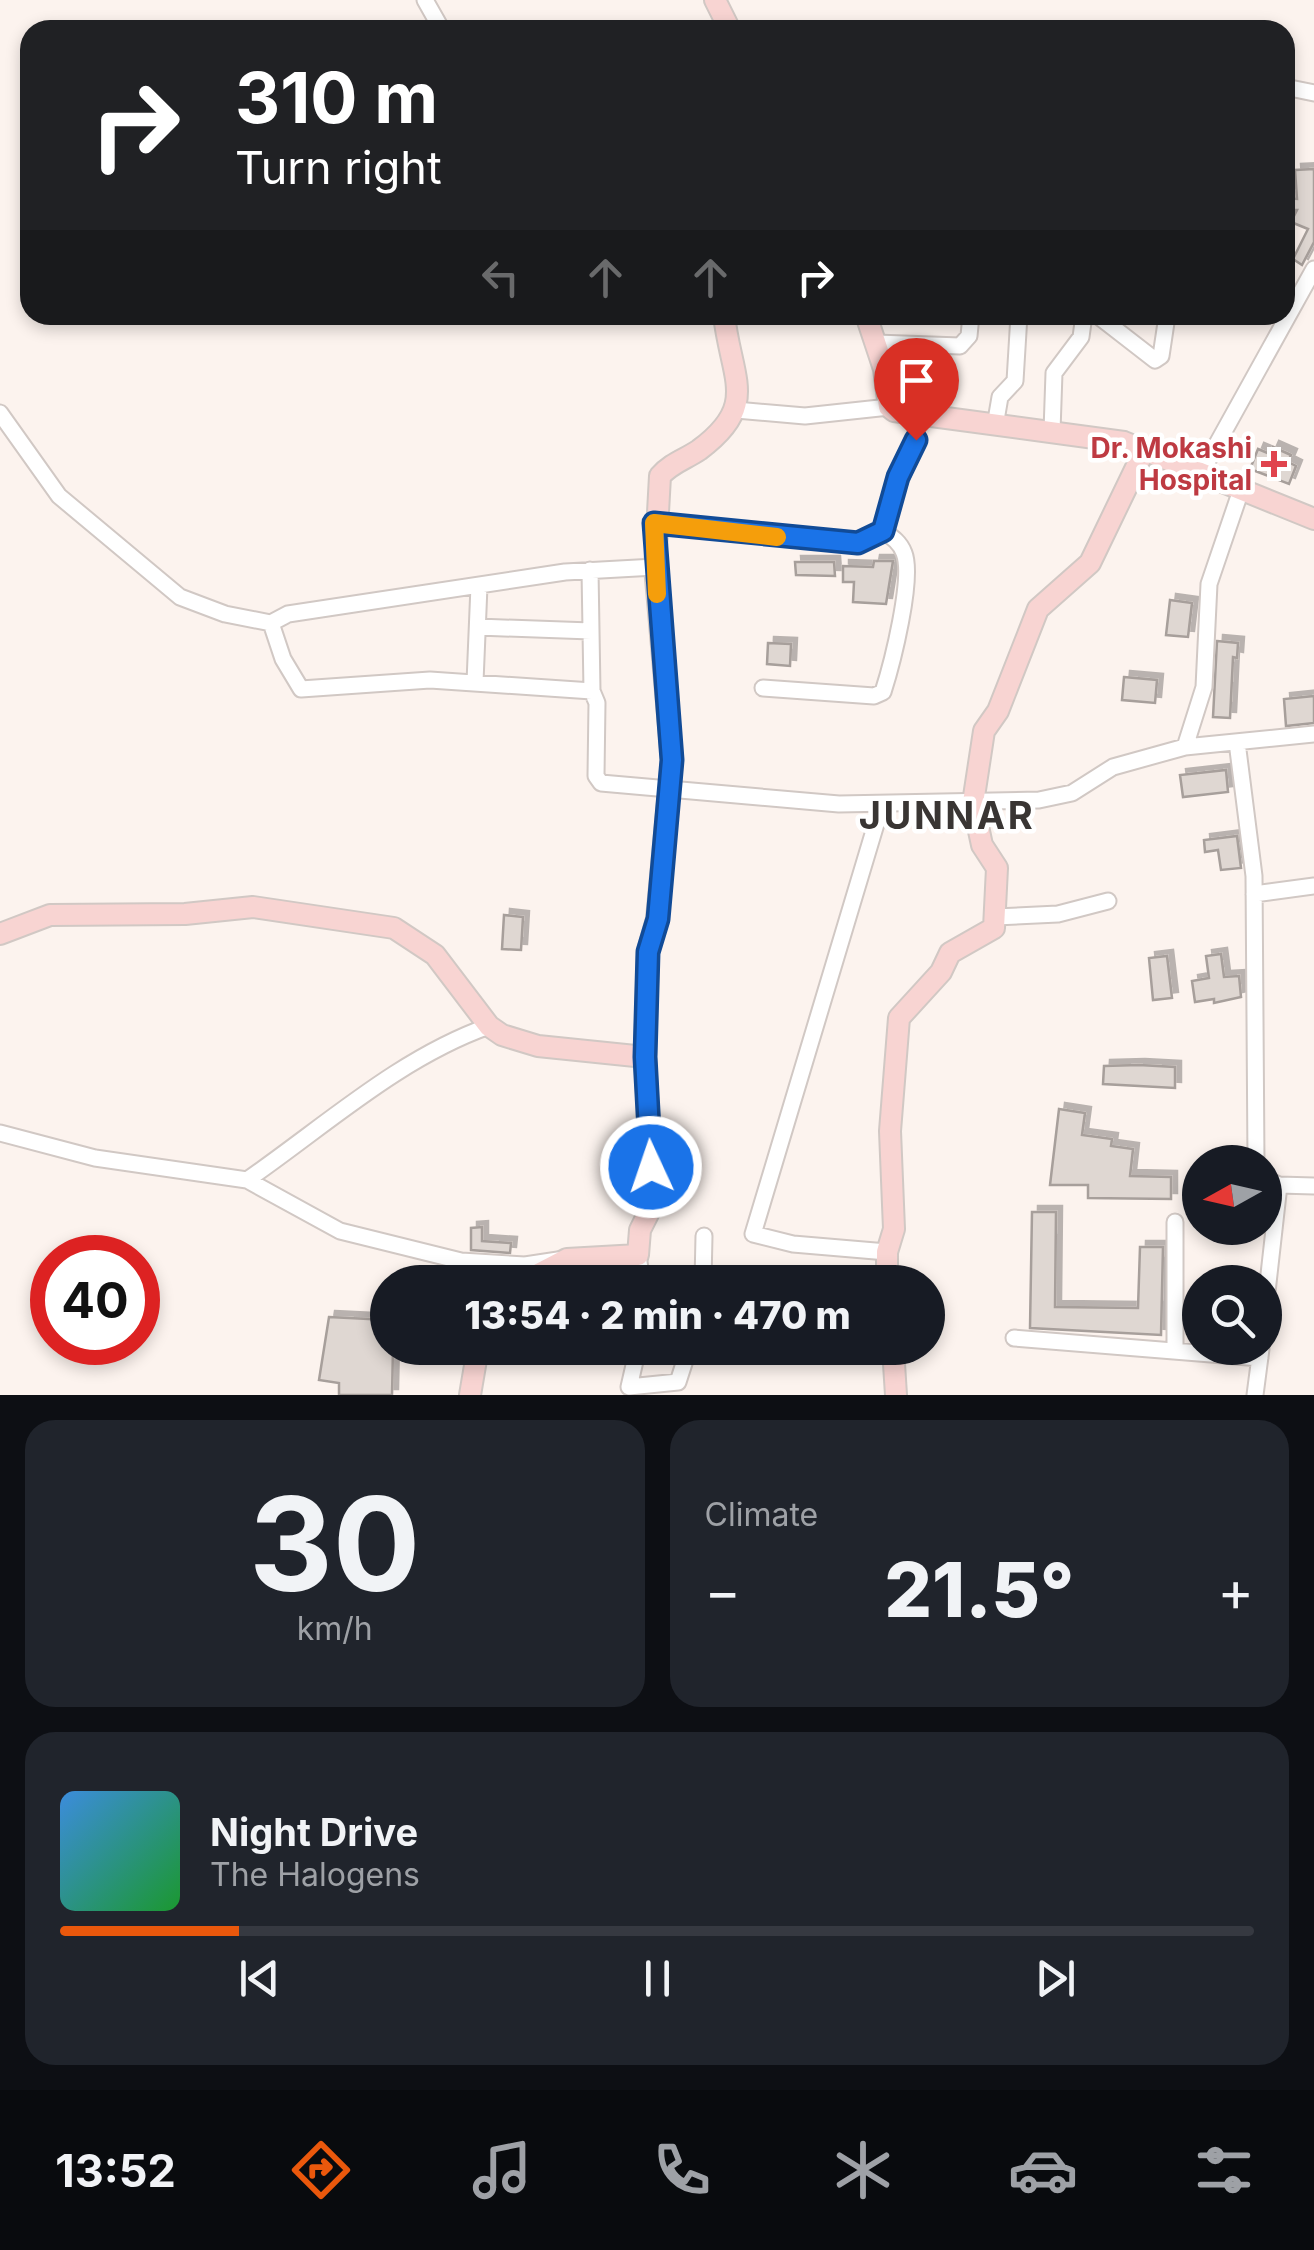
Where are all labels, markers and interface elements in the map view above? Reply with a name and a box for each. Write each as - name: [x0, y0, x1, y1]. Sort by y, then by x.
- text: 310 m: [235, 55, 438, 140]
- icon: right: [70, 60, 200, 190]
- text: Turn right: [235, 140, 442, 195]
- icon: left: [473, 250, 528, 305]
- icon: ahead: [578, 250, 633, 305]
- icon: ahead: [683, 250, 738, 305]
- icon: right: [788, 250, 843, 305]
- pin: [874, 338, 959, 441]
- icon: arrive: [889, 353, 944, 408]
- place label: Dr. Mokashi Hospital: [1091, 431, 1252, 497]
- marker: Dr. Mokashi Hospital: [1261, 451, 1287, 477]
- district label: JUNNAR: [859, 792, 1035, 838]
- position arrow: [599, 1115, 703, 1219]
- north arrow: [1182, 1145, 1282, 1245]
- map controls: [1182, 1145, 1282, 1365]
- speed limit sign: 40: [30, 1235, 160, 1365]
- button: search: [1182, 1265, 1282, 1365]
- text: 13:54 · 2 min · 470 m: [464, 1292, 851, 1338]
- text: 30: [249, 1465, 421, 1622]
- text: Climate: [705, 1495, 818, 1534]
- text: 21.5°: [884, 1544, 1074, 1635]
- text: −: [705, 1558, 741, 1624]
- text: +: [1218, 1558, 1254, 1624]
- text: km/h: [297, 1609, 373, 1648]
- text: Night Drive: [210, 1809, 418, 1855]
- text: The Halogens: [210, 1855, 420, 1894]
- icon: previous: [232, 1951, 287, 2006]
- icon: pause: [630, 1951, 685, 2006]
- icon: next: [1028, 1951, 1083, 2006]
- icon: directions: [286, 2135, 356, 2205]
- icon: music: [467, 2135, 537, 2205]
- icon: phone: [647, 2135, 717, 2205]
- icon: climate: [828, 2135, 898, 2205]
- icon: car: [1008, 2135, 1078, 2205]
- icon: filters: [1189, 2135, 1259, 2205]
- text: 13:52: [55, 2143, 176, 2198]

